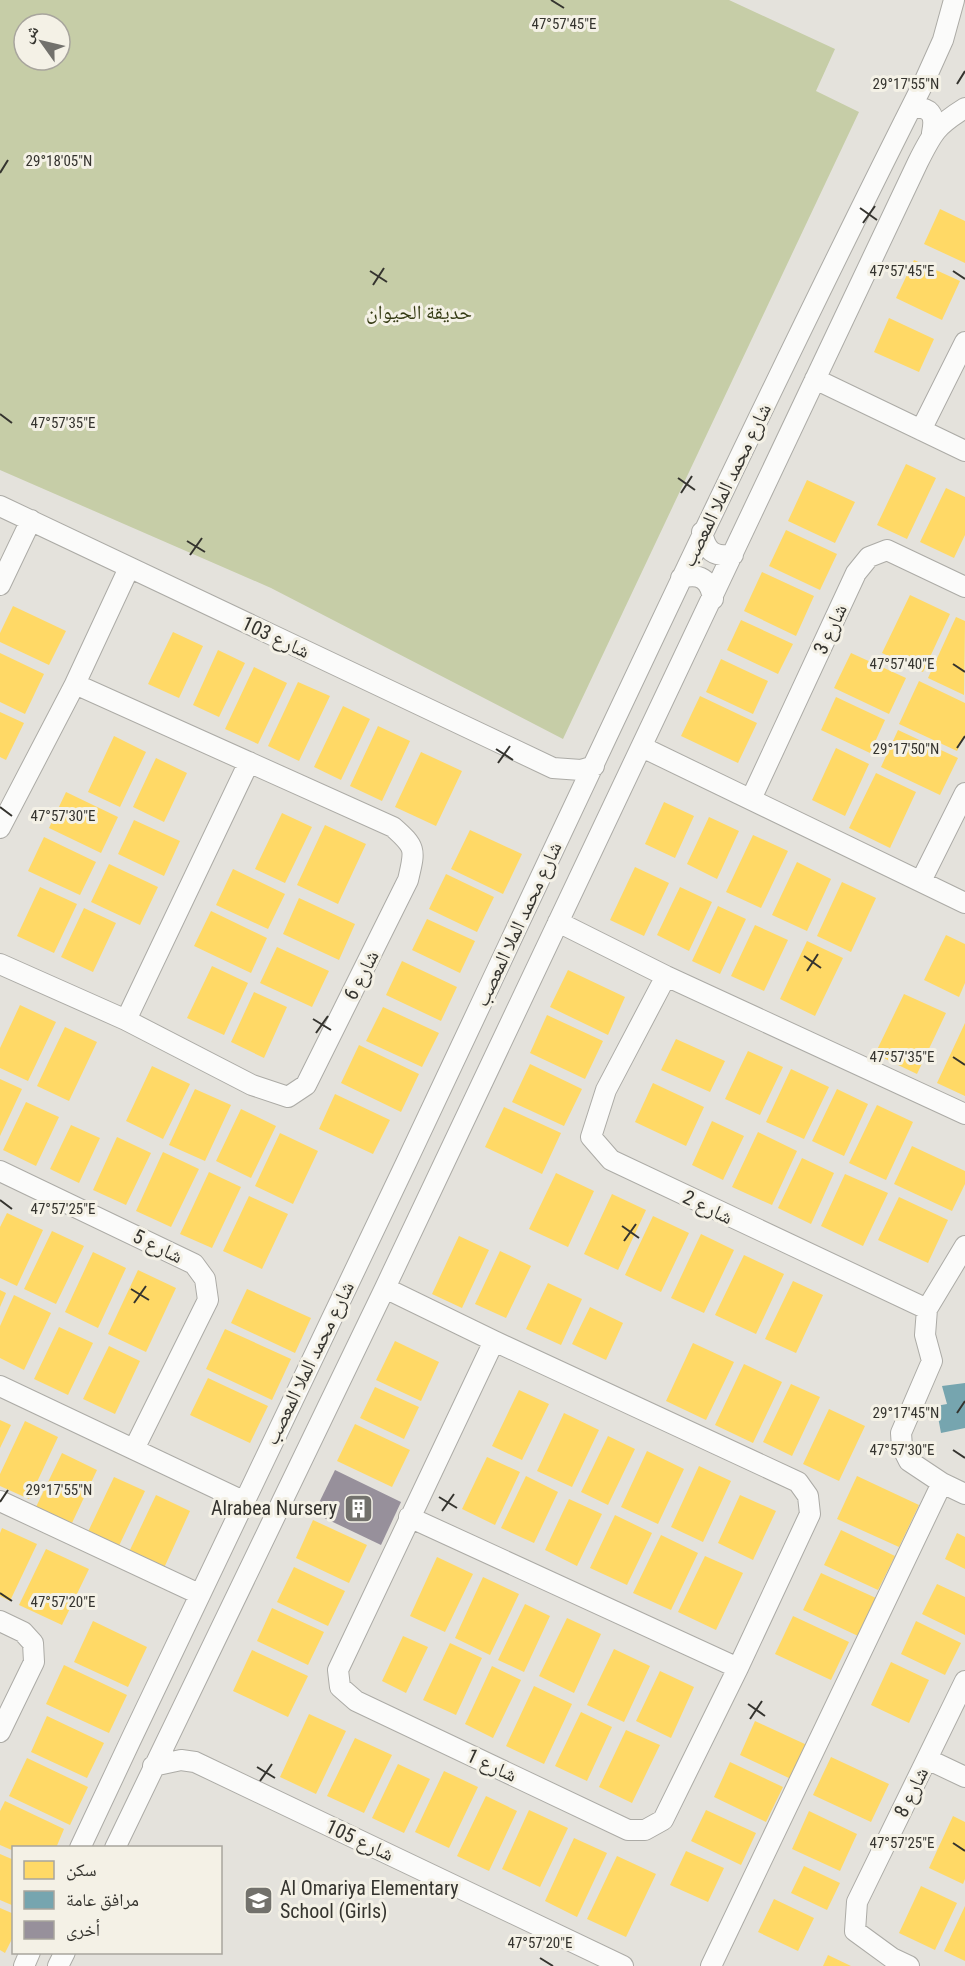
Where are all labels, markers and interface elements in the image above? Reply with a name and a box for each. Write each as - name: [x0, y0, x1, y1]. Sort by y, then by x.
- north arrow: [12, 12, 72, 72]
- text: 47°57'45"E: [532, 15, 596, 33]
- text: ش: [17, 22, 43, 46]
- text: 29°17'55"N: [873, 75, 939, 93]
- text: 29°18'05"N: [26, 152, 92, 170]
- text: 47°57'45"E: [870, 262, 934, 280]
- park label: حديقة الحيوان: [366, 300, 472, 324]
- street label: شارع محمد الملا المعصب: [676, 399, 777, 571]
- text: 47°57'35"E: [31, 414, 95, 432]
- street label: شارع 3: [808, 600, 853, 658]
- street label: شارع 103: [238, 611, 314, 664]
- text: 47°57'40"E: [870, 655, 934, 673]
- text: 29°17'50"N: [873, 740, 939, 758]
- text: 47°57'30"E: [31, 807, 95, 825]
- street label: شارع محمد الملا المعصب: [469, 838, 568, 1011]
- street label: شارع 6: [338, 946, 385, 1004]
- text: 47°57'35"E: [870, 1048, 934, 1066]
- street label: شارع 2: [679, 1185, 737, 1230]
- text: 47°57'25"E: [31, 1200, 95, 1218]
- street label: شارع 5: [129, 1224, 187, 1269]
- street label: شارع محمد الملا المعصب: [259, 1277, 360, 1449]
- text: 29°17'45"N: [873, 1404, 939, 1422]
- text: 47°57'30"E: [870, 1441, 934, 1459]
- text: 29°17'55"N: [26, 1481, 92, 1499]
- building icon: Alrabea Nursery: [342, 1492, 374, 1524]
- place label: Alrabea Nursery: [211, 1496, 337, 1520]
- text: 47°57'20"E: [31, 1593, 95, 1611]
- street label: شارع 1: [463, 1743, 521, 1788]
- street label: شارع 8: [889, 1763, 934, 1821]
- street label: شارع 105: [322, 1814, 398, 1867]
- text: 47°57'25"E: [870, 1834, 934, 1852]
- legend: [12, 1846, 222, 1954]
- text: سكن: [66, 1859, 97, 1881]
- place label: Al Omariya Elementary School (Girls): [280, 1876, 459, 1923]
- school or university icon: Al Omariya Elementary School (Girls): [243, 1884, 275, 1916]
- text: مرافق عامة: [66, 1889, 139, 1911]
- text: أخرى: [66, 1919, 100, 1941]
- text: 47°57'20"E: [508, 1934, 572, 1952]

